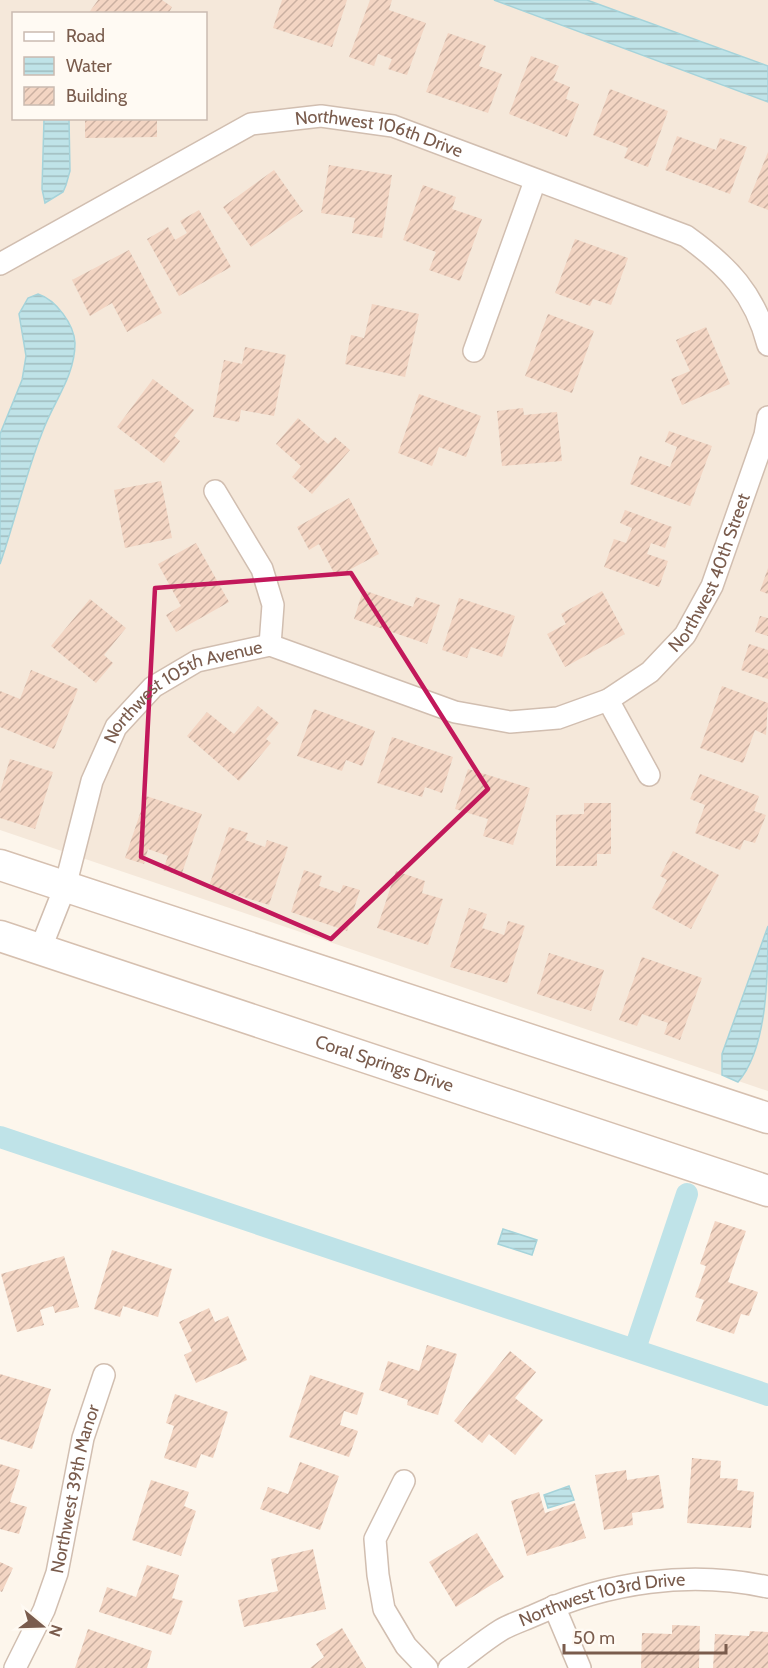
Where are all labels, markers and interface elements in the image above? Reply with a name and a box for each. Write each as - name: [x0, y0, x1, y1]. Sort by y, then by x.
- legend: [12, 12, 207, 120]
- text: Road: [66, 25, 105, 47]
- text: Water: [66, 55, 112, 77]
- text: Building: [66, 85, 128, 107]
- street label: Northwest 106th Drive: [294, 105, 466, 162]
- street label: Northwest 40th Street: [664, 490, 755, 657]
- street label: Northwest 105th Avenue: [99, 636, 264, 747]
- street label: Coral Springs Drive: [312, 1030, 456, 1097]
- street label: Northwest 39th Manor: [46, 1401, 104, 1575]
- street label: Northwest 103rd Drive: [516, 1568, 686, 1631]
- north arrow: [12, 1596, 72, 1656]
- scale bar: [564, 1617, 726, 1655]
- text: N: [45, 1622, 67, 1639]
- text: 50 m: [573, 1627, 615, 1649]

